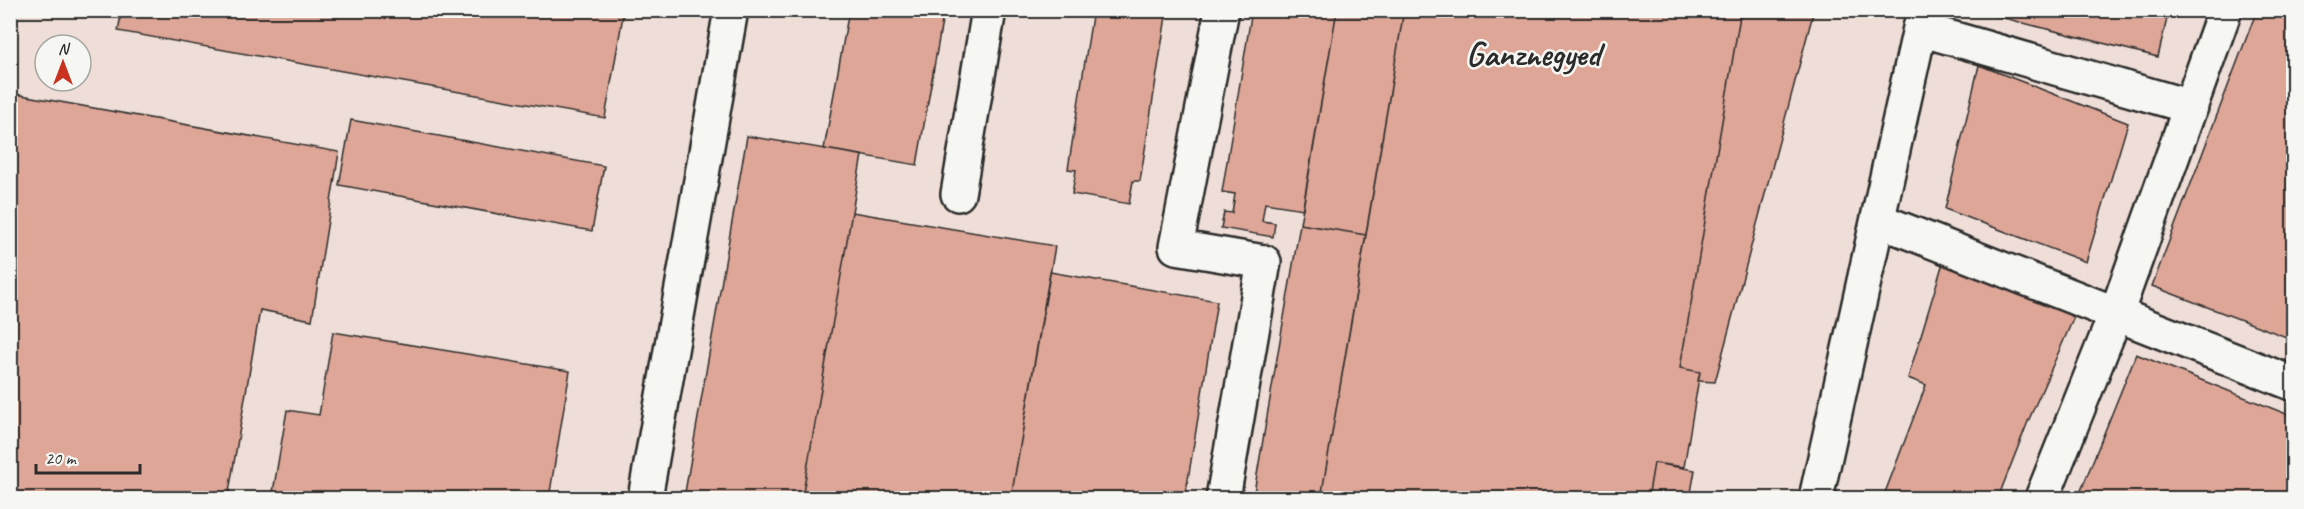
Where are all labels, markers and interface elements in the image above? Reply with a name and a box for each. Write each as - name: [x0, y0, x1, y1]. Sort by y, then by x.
- district label: Ganznegyed: [1466, 32, 1605, 75]
- north arrow: [33, 33, 93, 93]
- text: N: [58, 39, 71, 59]
- scale bar: [36, 437, 140, 475]
- text: 20 m: [45, 447, 78, 469]

